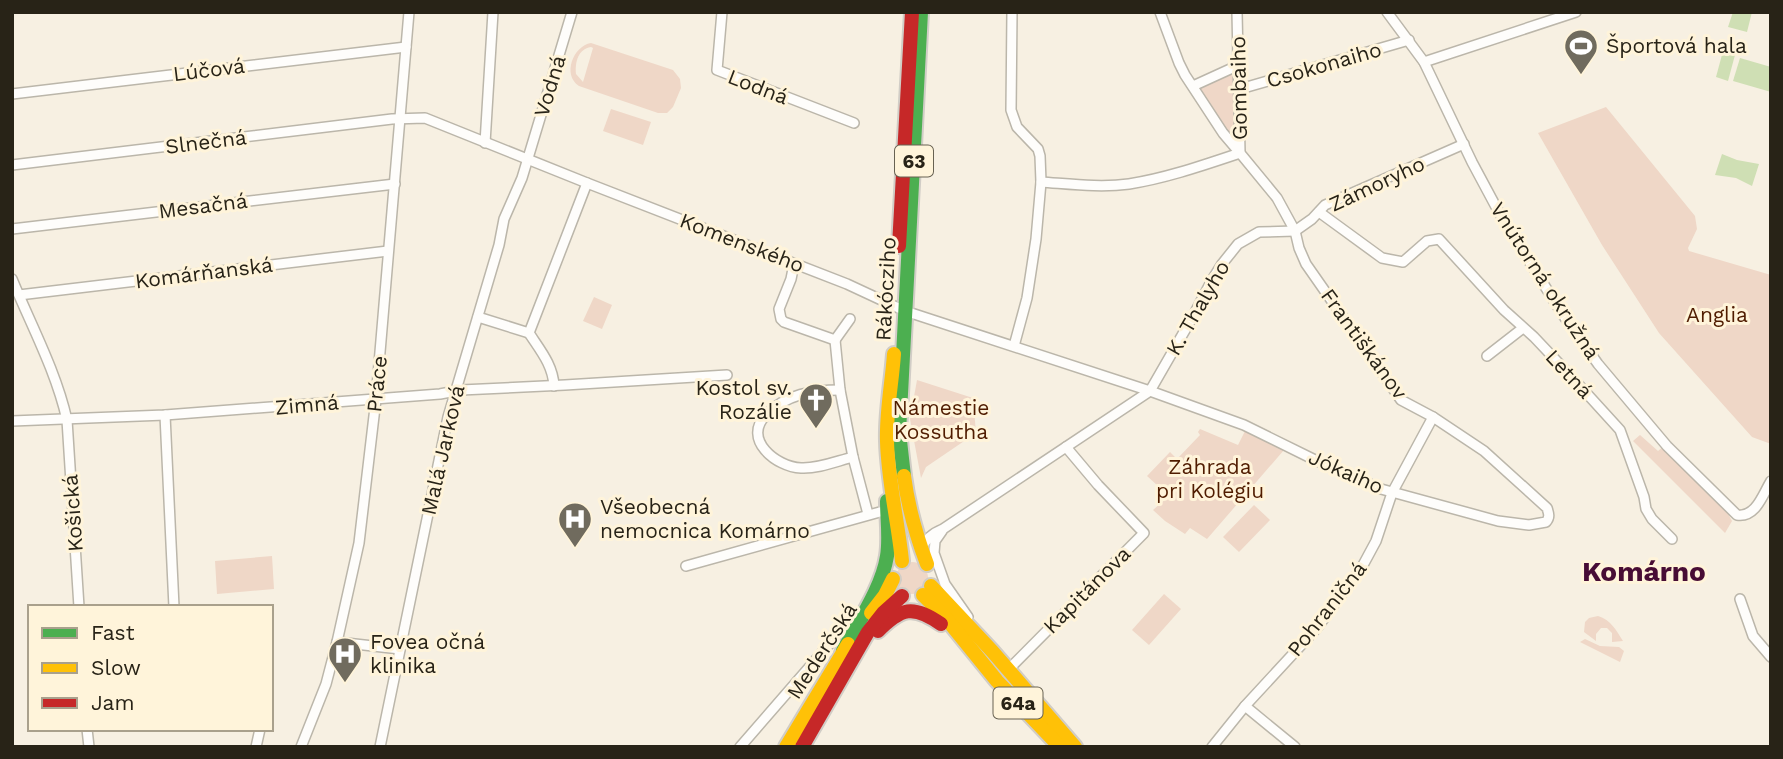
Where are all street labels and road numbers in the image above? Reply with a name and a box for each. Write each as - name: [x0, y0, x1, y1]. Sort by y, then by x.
- street label: Gombaiho: [1225, 36, 1252, 140]
- street label: Csokonaiho: [1264, 36, 1384, 93]
- street label: Vodná: [528, 52, 571, 120]
- street label: Lúčová: [172, 53, 246, 86]
- street label: Lodná: [724, 64, 792, 110]
- street label: Slnečná: [164, 124, 248, 159]
- road number: 63: [895, 146, 933, 176]
- street label: Zámoryho: [1325, 151, 1429, 217]
- street label: Mesačná: [157, 188, 249, 223]
- street label: Vnútorná okružná: [1485, 197, 1606, 364]
- street label: Komenského: [677, 207, 808, 278]
- street label: Rákócziho: [870, 236, 901, 342]
- street label: Komárňanská: [134, 252, 274, 293]
- street label: K. Thalyho: [1160, 256, 1235, 360]
- street label: Františkánov: [1316, 284, 1413, 404]
- street label: Letná: [1541, 344, 1598, 403]
- street label: Práce: [361, 354, 392, 414]
- street label: Malá Jarková: [415, 382, 470, 517]
- street label: Zimná: [274, 389, 340, 420]
- street label: Jókaiho: [1305, 444, 1387, 499]
- street label: Košická: [57, 473, 88, 553]
- street label: Kapitánova: [1038, 541, 1135, 638]
- street label: Pohraničná: [1282, 556, 1371, 661]
- street label: Mederčská: [781, 598, 862, 704]
- road number: 64a: [993, 688, 1042, 718]

